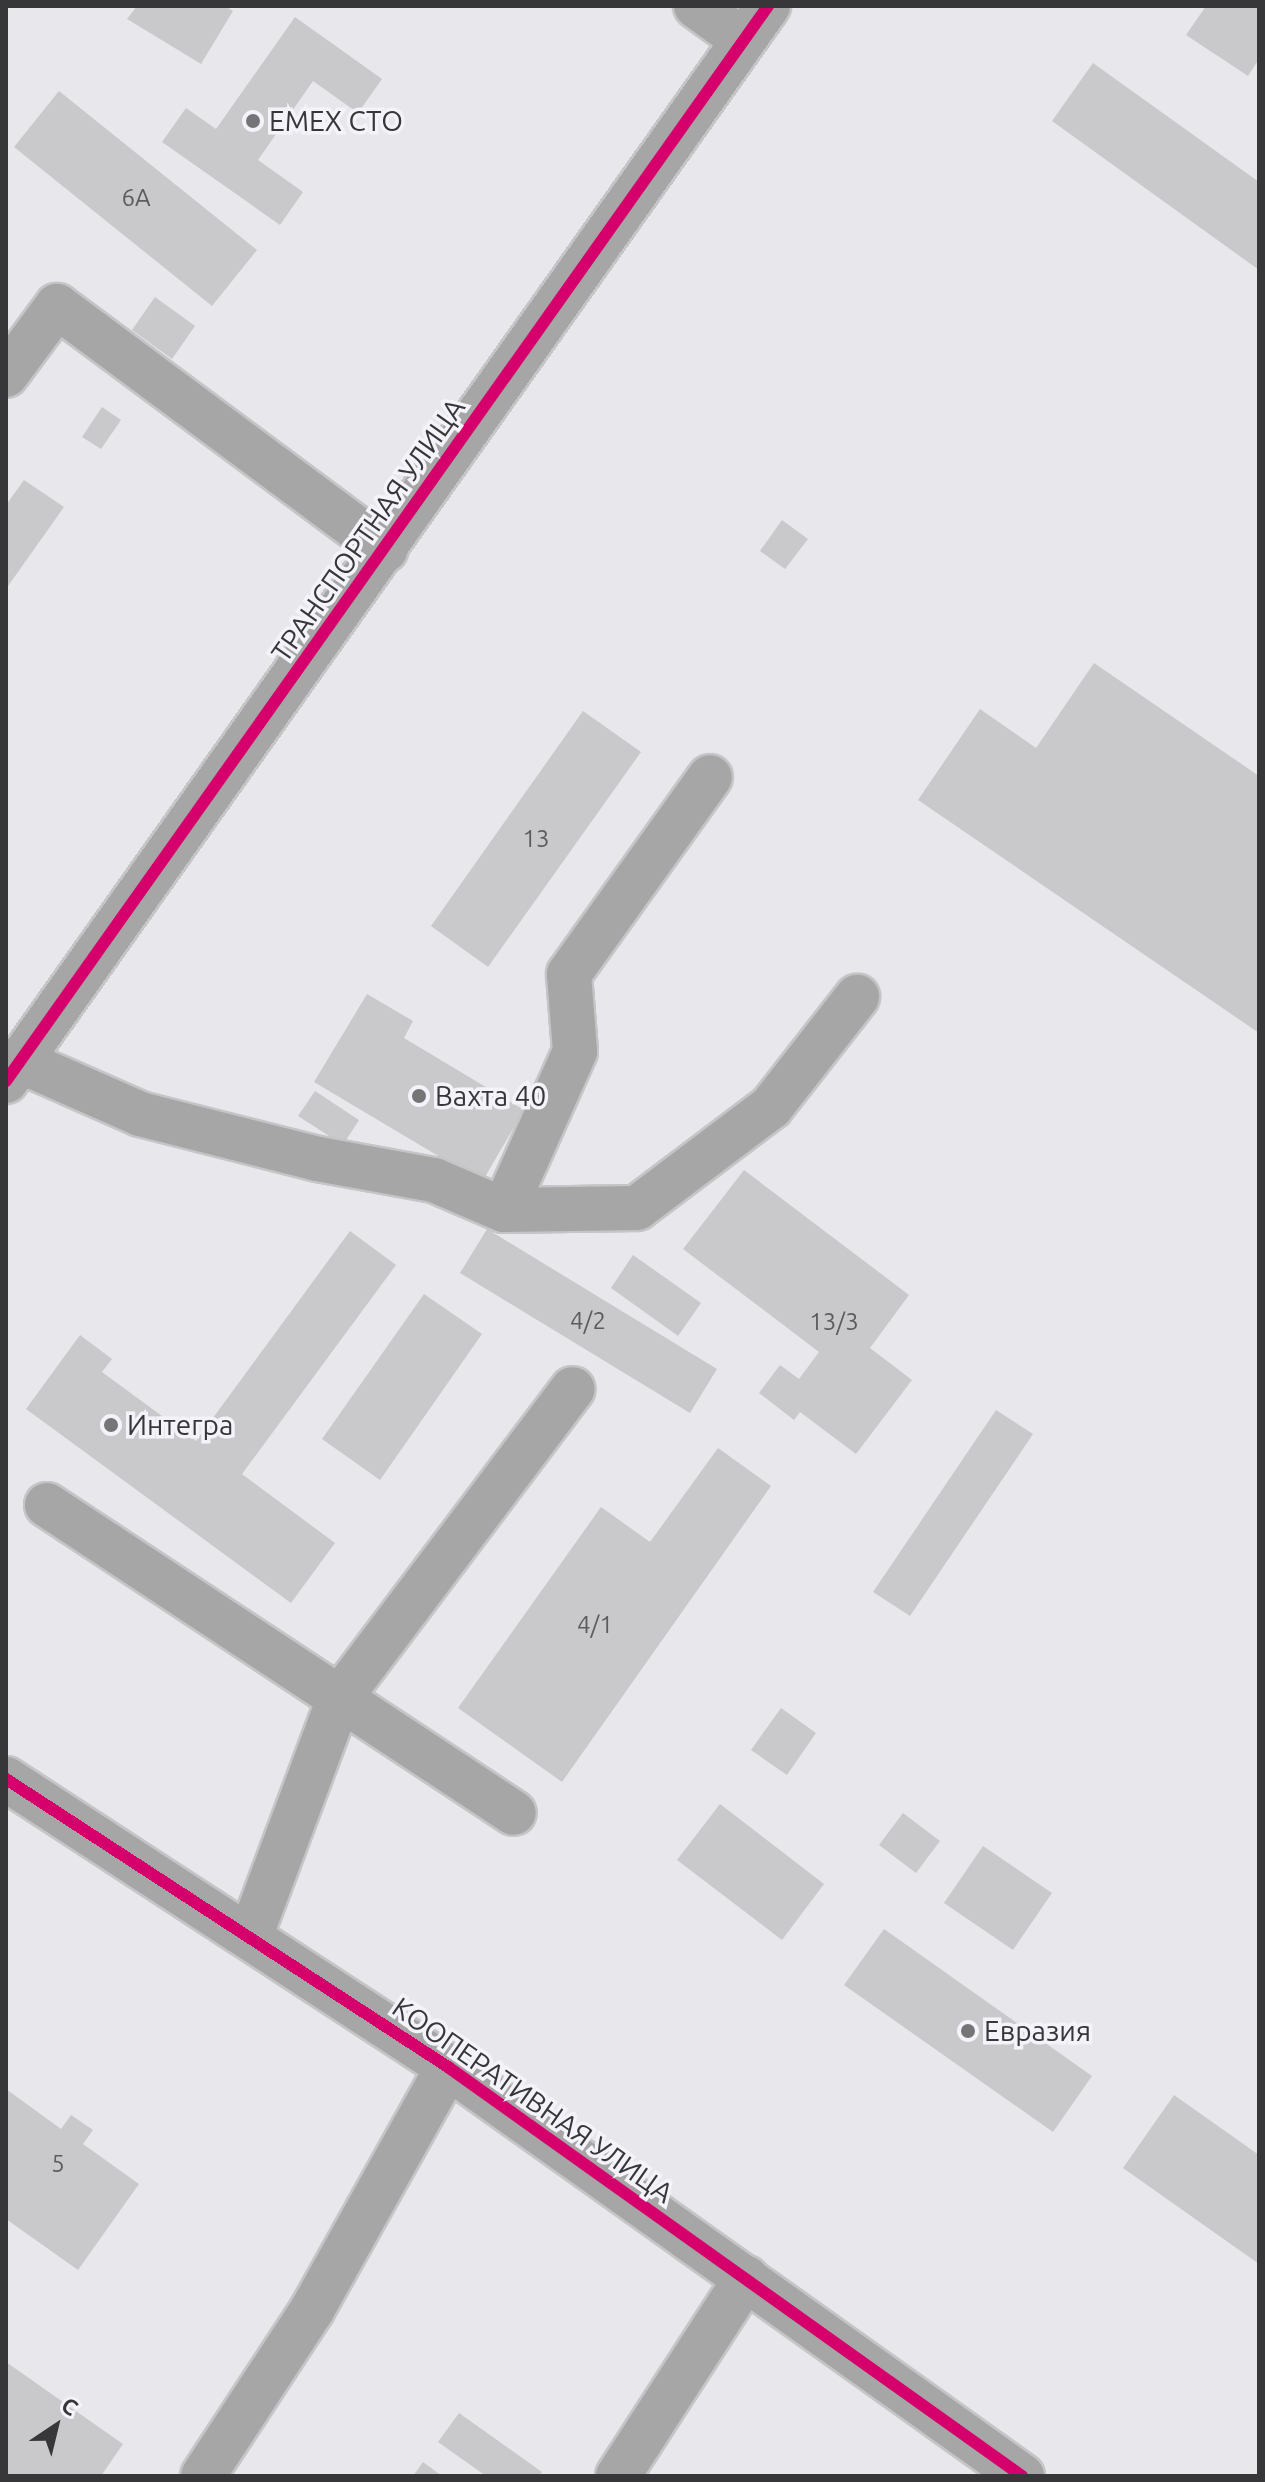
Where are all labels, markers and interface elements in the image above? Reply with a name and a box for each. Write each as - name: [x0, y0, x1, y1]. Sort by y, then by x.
- place label: EMEX СТО: [269, 104, 403, 138]
- marker: EMEX СТО: [244, 112, 262, 130]
- house number: 6А: [121, 184, 151, 212]
- street label: ТРАНСПОРТНАЯ УЛИЦА: [264, 392, 472, 668]
- house number: 13: [522, 825, 550, 853]
- place label: Вахта 40: [435, 1079, 546, 1113]
- marker: Вахта 40: [410, 1087, 428, 1105]
- house number: 4/2: [570, 1307, 606, 1335]
- house number: 13/3: [809, 1308, 859, 1336]
- place label: Интегра: [127, 1408, 233, 1442]
- marker: Интегра: [102, 1416, 120, 1434]
- house number: 4/1: [577, 1611, 613, 1639]
- street label: КООПЕРАТИВНАЯ УЛИЦА: [386, 1990, 680, 2210]
- place label: Евразия: [984, 2014, 1091, 2048]
- marker: Евразия: [959, 2022, 977, 2040]
- house number: 5: [51, 2150, 65, 2178]
- north arrow: [16, 2386, 96, 2466]
- text: С: [57, 2392, 83, 2420]

